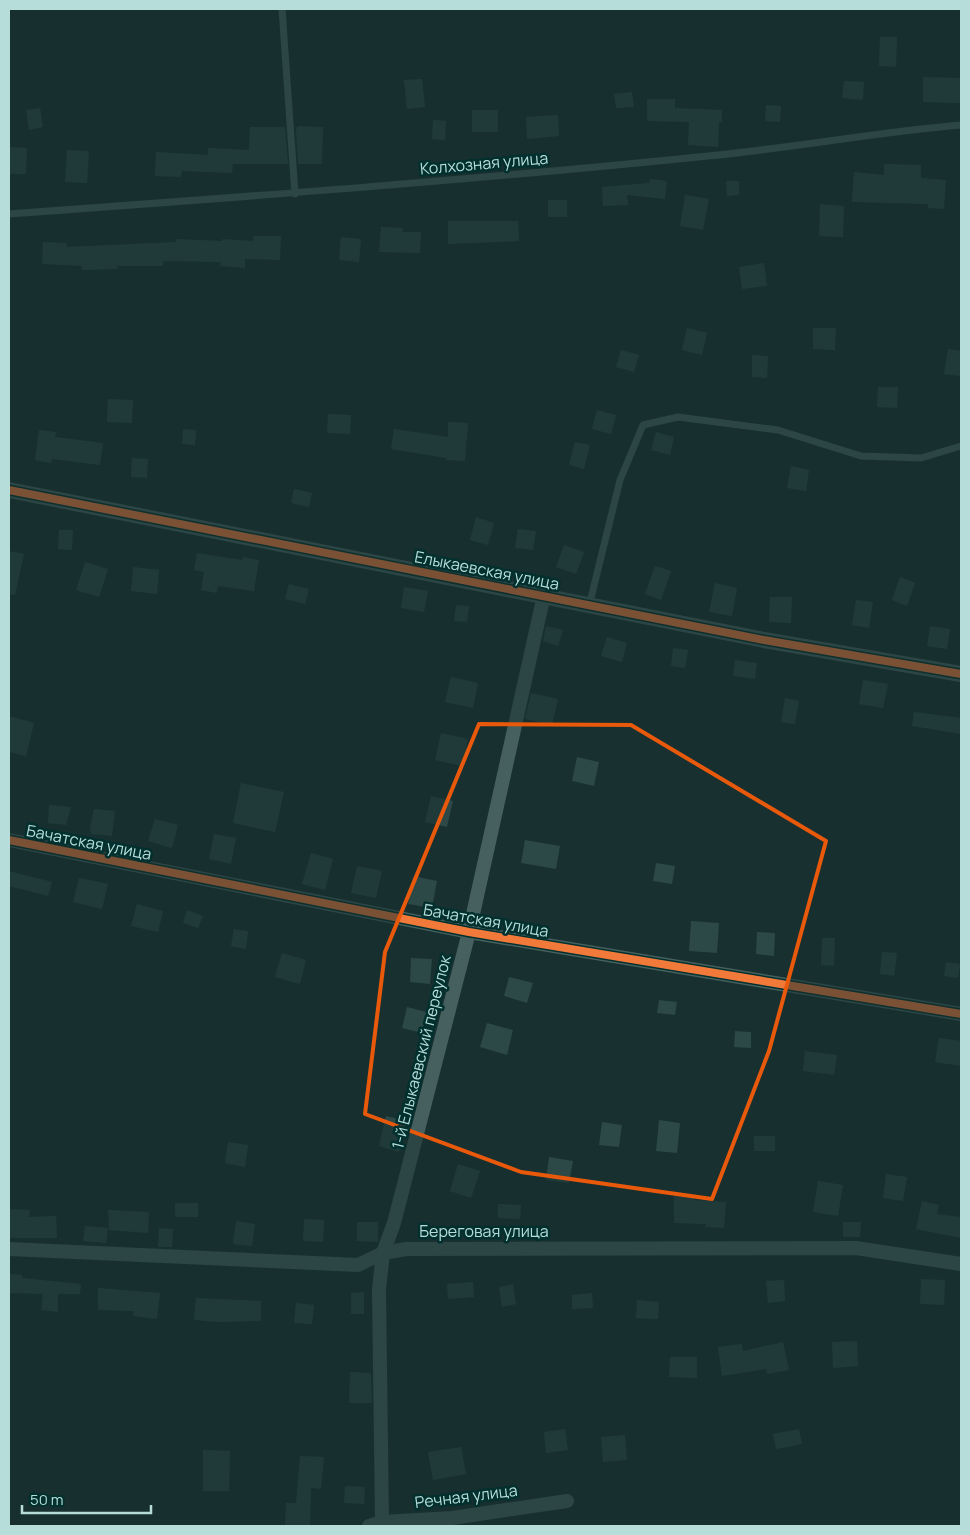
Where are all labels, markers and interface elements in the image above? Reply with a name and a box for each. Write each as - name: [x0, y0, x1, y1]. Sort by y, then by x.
- street label: Колхозная улица: [419, 146, 549, 180]
- street label: Елыкаевская улица: [413, 545, 561, 595]
- street label: Бачатская улица: [25, 819, 153, 865]
- street label: Бачатская улица: [422, 898, 550, 942]
- street label: 1-й Елыкаевский переулок: [386, 952, 456, 1151]
- street label: Береговая улица: [419, 1220, 549, 1242]
- street label: Речная улица: [413, 1479, 519, 1513]
- scale bar: [22, 1482, 151, 1514]
- text: 50 m: [30, 1489, 64, 1510]

